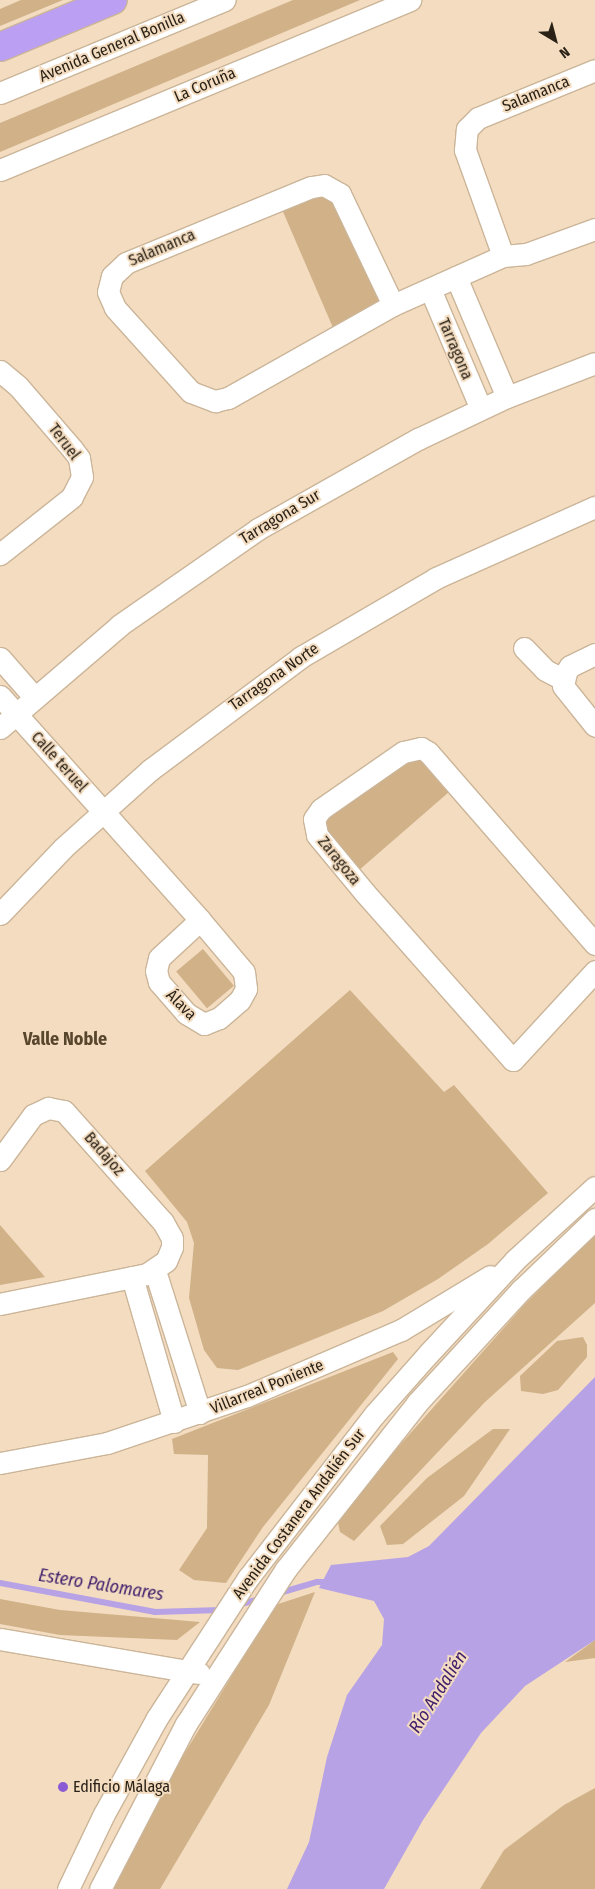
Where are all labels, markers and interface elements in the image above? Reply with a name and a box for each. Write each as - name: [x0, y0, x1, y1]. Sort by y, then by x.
- street label: Avenida General Bonilla: [36, 8, 188, 86]
- north arrow: [530, 15, 580, 65]
- text: N: [556, 43, 573, 62]
- street label: La Coruña: [171, 63, 239, 107]
- street label: Salamanca: [500, 72, 572, 116]
- street label: Salamanca: [126, 225, 198, 271]
- street label: Tarragona: [434, 315, 476, 383]
- street label: Teruel: [44, 420, 84, 464]
- street label: Tarragona Sur: [236, 485, 324, 549]
- street label: Tarragona Norte: [225, 639, 323, 715]
- street label: Calle teruel: [27, 728, 91, 796]
- street label: Zaragoza: [313, 833, 365, 889]
- street label: Álava: [162, 986, 200, 1024]
- district label: Valle Noble: [23, 1028, 107, 1050]
- street label: Badajoz: [80, 1128, 128, 1180]
- street label: Villarreal Poniente: [208, 1356, 326, 1418]
- street label: Avenida Costanera Andalién Sur: [229, 1425, 369, 1603]
- water label: Estero Palomares: [37, 1564, 165, 1606]
- water label: Río Andalién: [404, 1647, 472, 1737]
- place label: Edificio Málaga: [73, 1777, 170, 1797]
- marker: Edificio Málaga: [57, 1781, 69, 1793]

